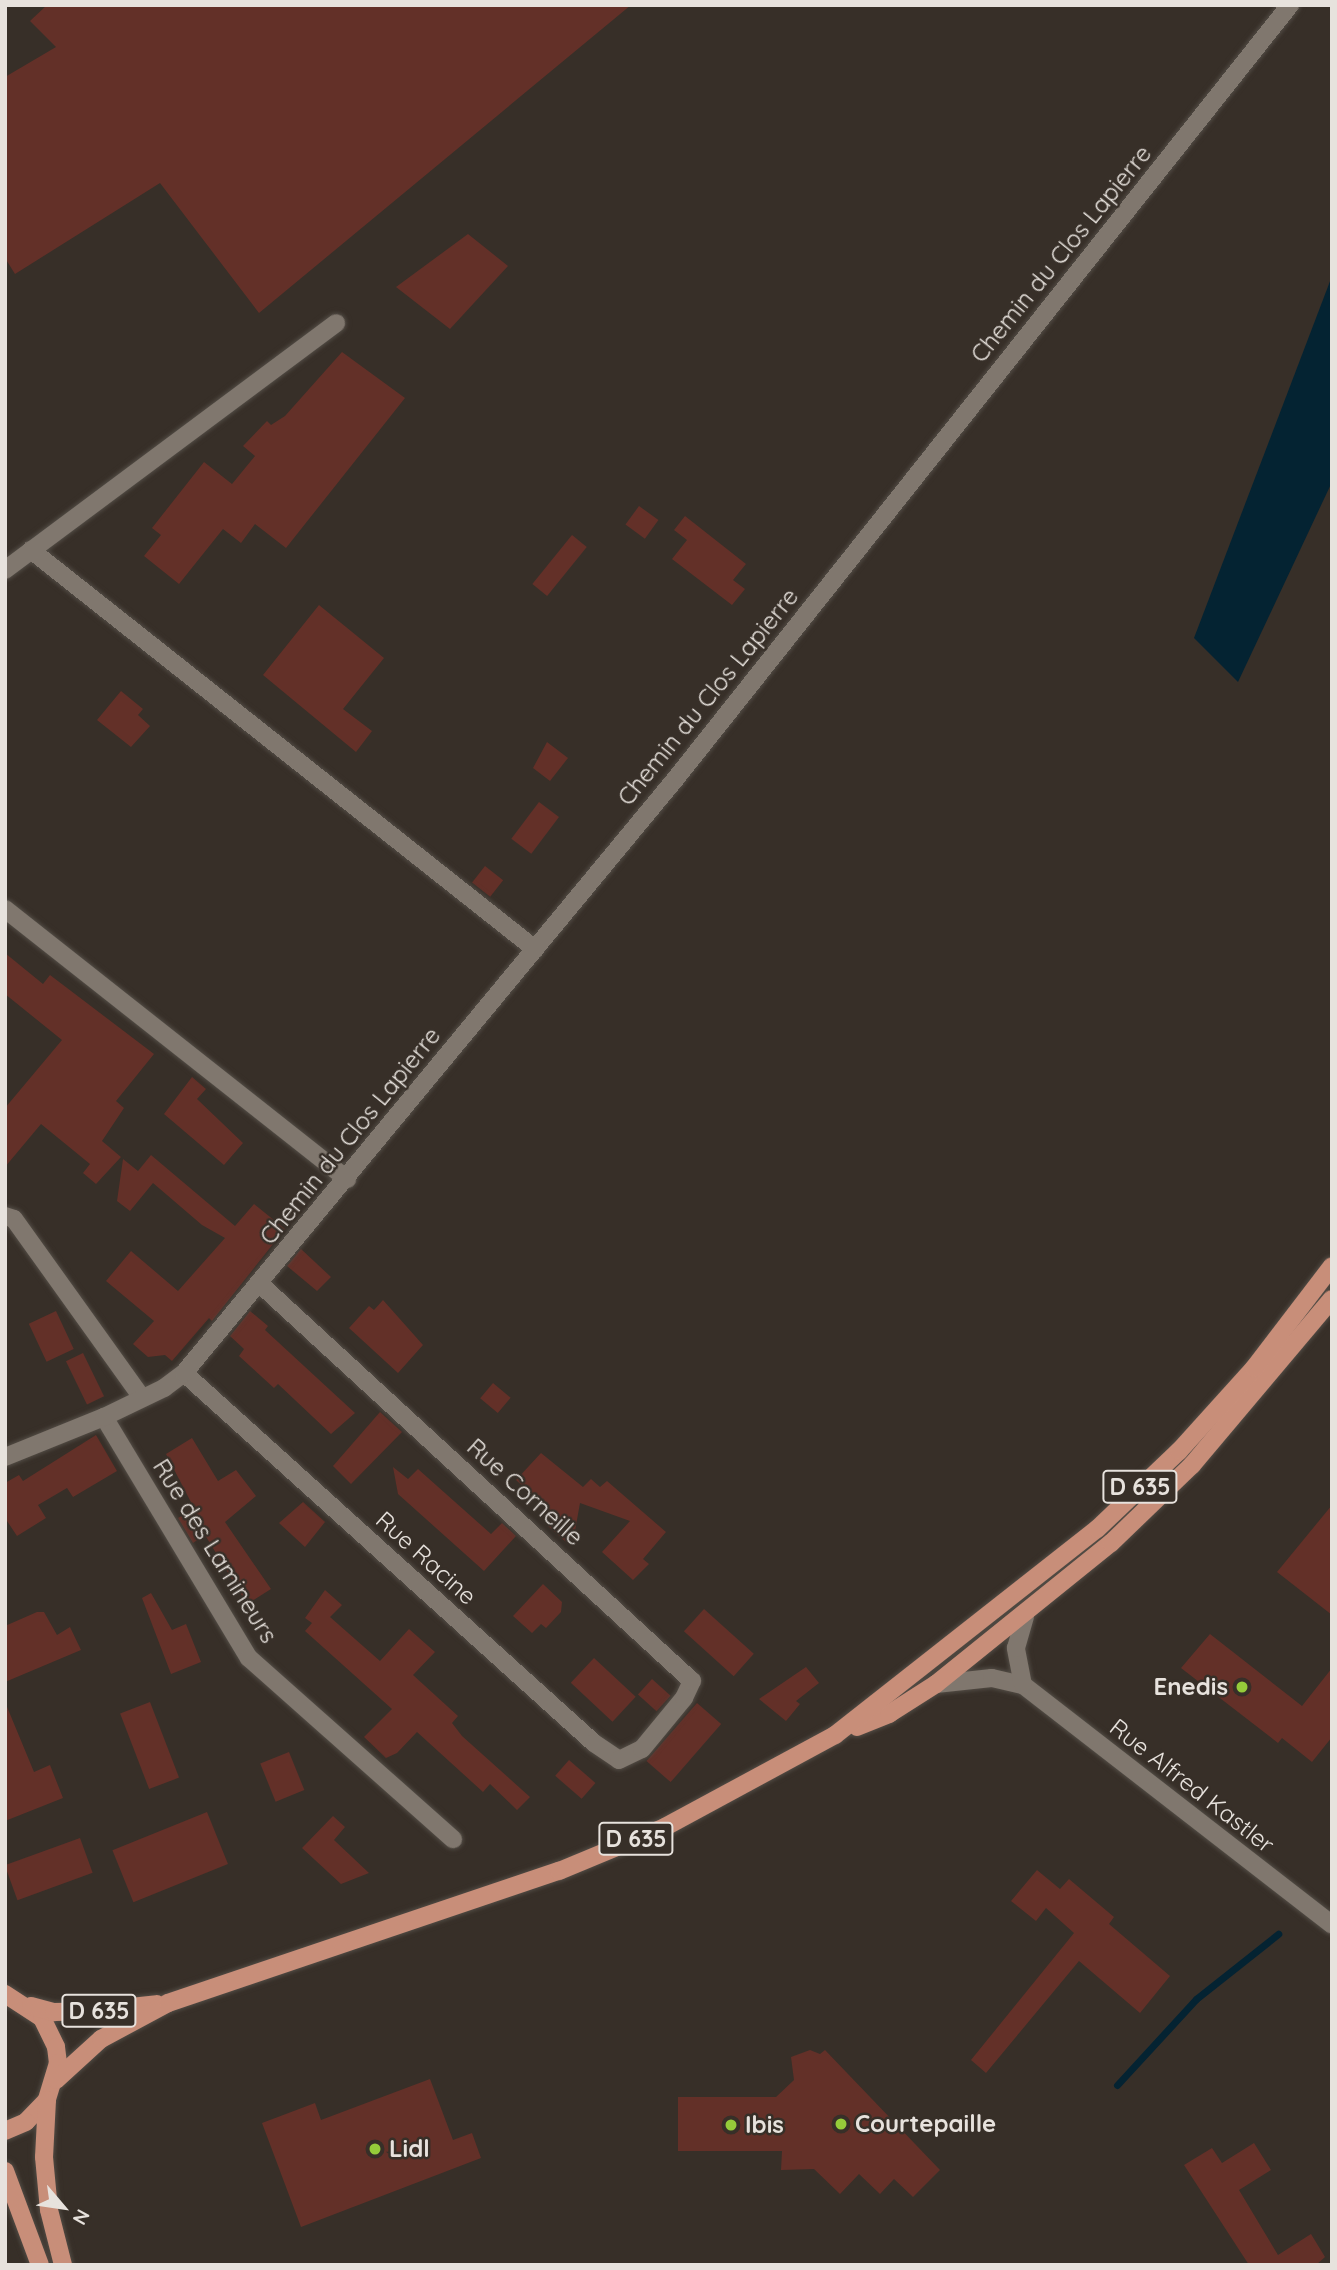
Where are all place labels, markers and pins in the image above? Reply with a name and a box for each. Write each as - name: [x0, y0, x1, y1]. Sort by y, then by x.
- place label: Enedis: [1154, 1673, 1228, 1701]
- marker: Enedis: [1234, 1679, 1250, 1695]
- place label: Courtepaille: [855, 2110, 996, 2138]
- place label: Ibis: [745, 2111, 784, 2139]
- marker: Courtepaille: [833, 2116, 849, 2132]
- marker: Ibis: [723, 2117, 739, 2133]
- place label: Lidl: [389, 2135, 430, 2163]
- marker: Lidl: [367, 2141, 383, 2157]

